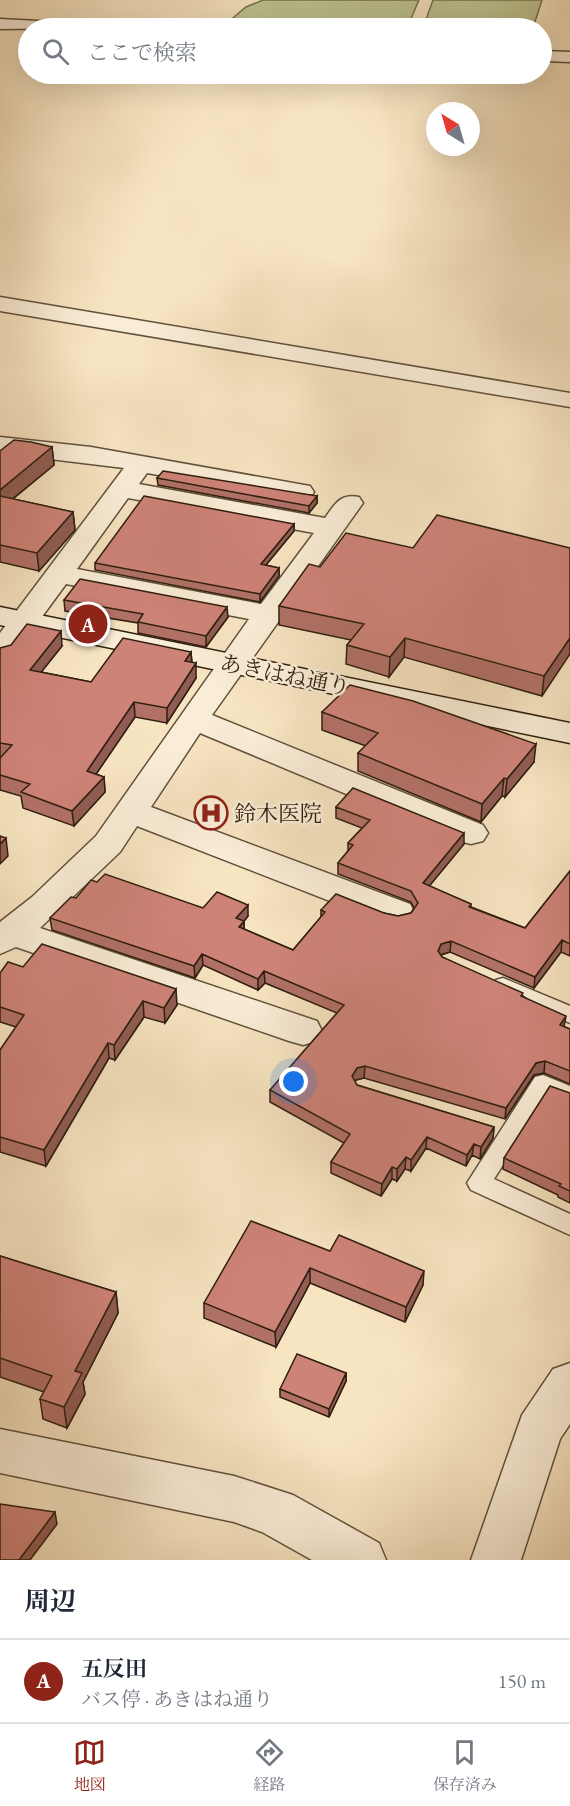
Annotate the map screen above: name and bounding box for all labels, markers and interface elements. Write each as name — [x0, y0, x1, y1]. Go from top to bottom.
search box — [18, 18, 552, 84]
icon: search — [39, 35, 72, 68]
text: ここで検索 — [87, 38, 197, 67]
north arrow — [426, 102, 480, 156]
pin: A — [68, 602, 107, 646]
street label: あきはね通り — [217, 648, 353, 702]
hospital icon: 鈴木医院 — [193, 795, 229, 831]
place label: 鈴木医院 — [234, 799, 322, 828]
your location — [279, 1067, 308, 1096]
text: 周辺 — [24, 1584, 76, 1618]
text: 五反田 — [81, 1654, 147, 1683]
text: A — [36, 1668, 51, 1694]
text: 150 m — [498, 1668, 546, 1694]
text: バス停 · あきはね通り — [81, 1686, 273, 1712]
tab: 地図 — [73, 1736, 106, 1795]
tab: 経路 — [253, 1736, 286, 1795]
tab: 保存済み — [433, 1736, 497, 1795]

